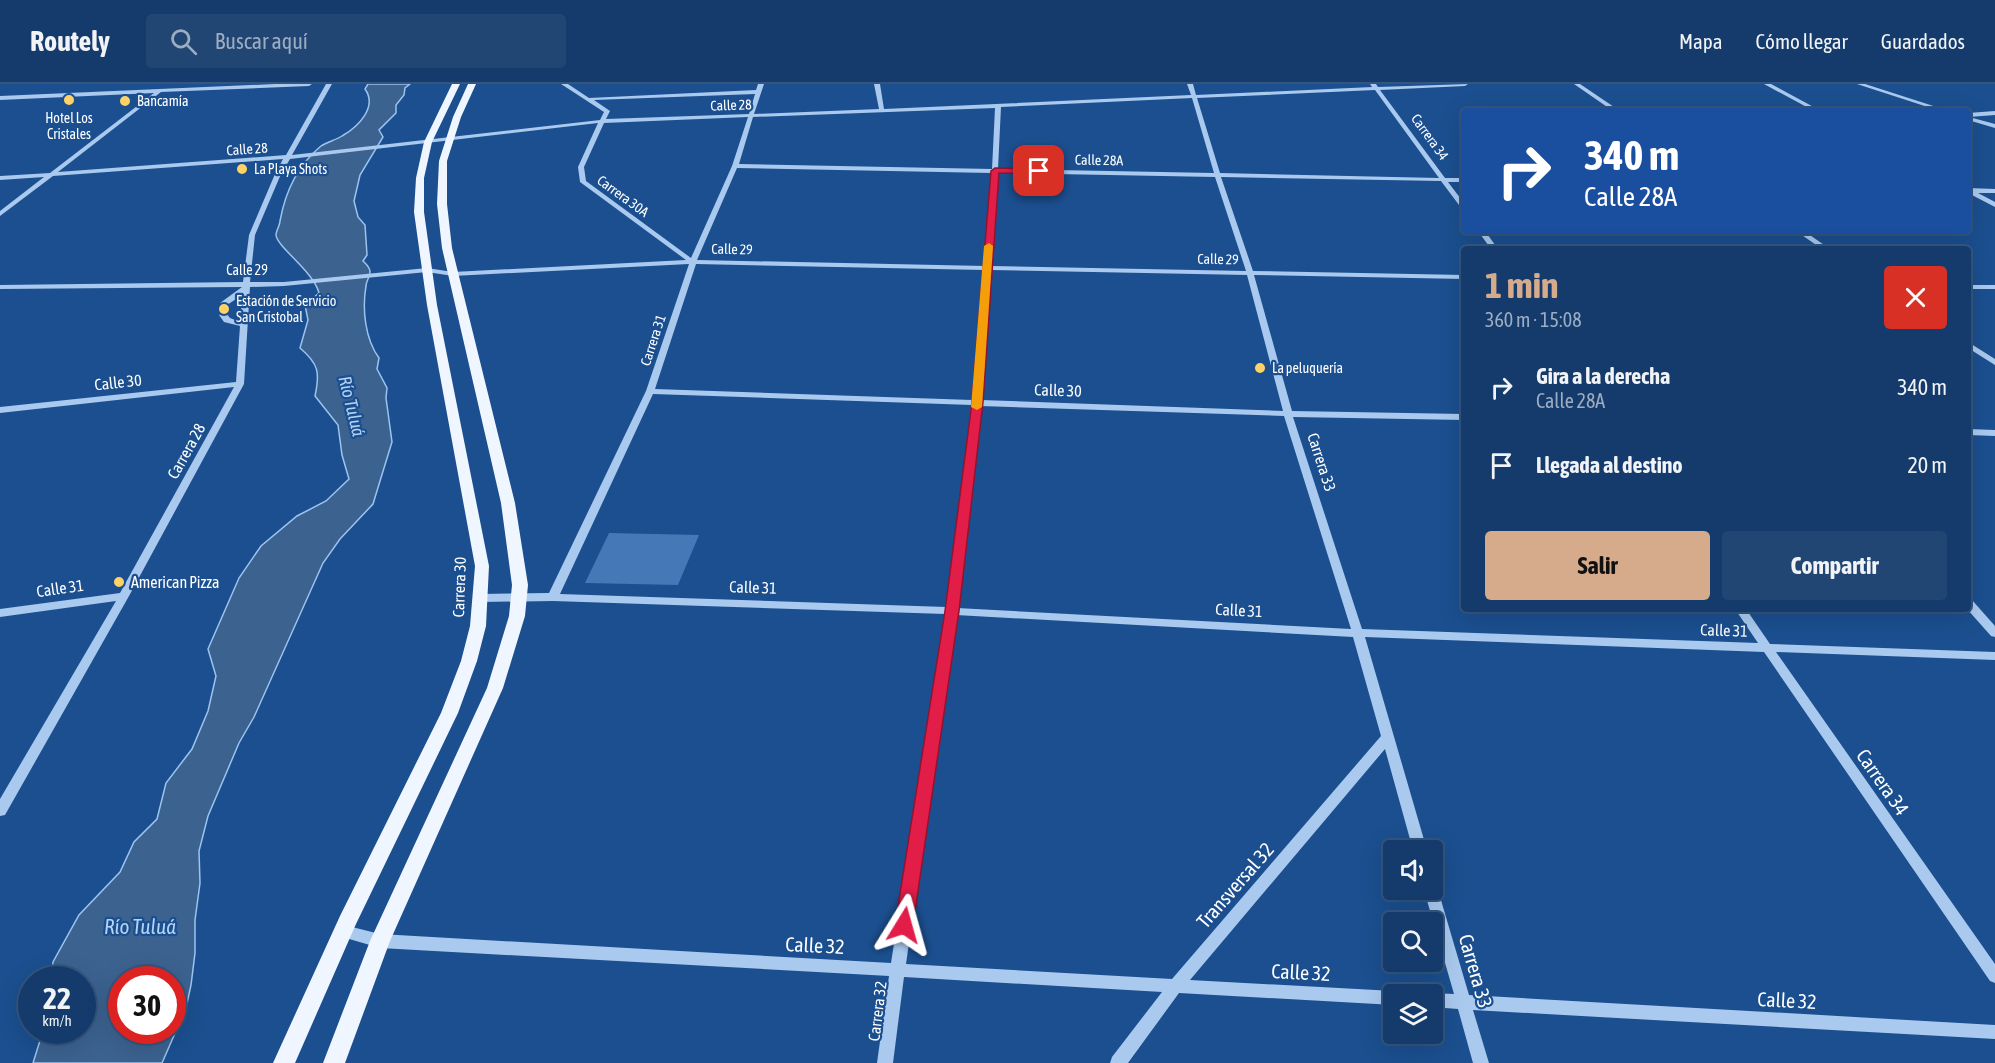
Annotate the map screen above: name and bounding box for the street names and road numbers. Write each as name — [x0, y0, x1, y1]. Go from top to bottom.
street label: Calle 28 — [710, 96, 752, 114]
street label: Carrera 34 — [1408, 111, 1452, 163]
street label: Calle 28 — [226, 140, 269, 158]
street label: Calle 28A — [1075, 152, 1123, 168]
street label: Carrera 30A — [594, 172, 652, 220]
street label: Calle 29 — [711, 241, 753, 257]
street label: Calle 29 — [1197, 251, 1239, 267]
street label: Calle 29 — [226, 262, 268, 278]
street label: Carrera 31 — [637, 312, 669, 368]
street label: Calle 30 — [93, 371, 143, 393]
street label: Calle 30 — [1034, 380, 1082, 400]
street label: Carrera 28 — [163, 420, 209, 482]
street label: Carrera 33 — [1304, 430, 1340, 494]
street label: Carrera 30 — [449, 556, 469, 618]
street label: Calle 31 — [35, 576, 85, 600]
street label: Calle 31 — [729, 577, 777, 597]
street label: Calle 31 — [1215, 600, 1263, 620]
street label: Calle 31 — [1700, 620, 1748, 640]
street label: Carrera 34 — [1852, 744, 1914, 820]
street label: Transversal 32 — [1192, 838, 1278, 932]
street label: Calle 32 — [785, 932, 845, 958]
street label: Carrera 33 — [1455, 932, 1497, 1010]
street label: Calle 32 — [1271, 959, 1331, 985]
street label: Carrera 32 — [864, 980, 890, 1042]
street label: Calle 32 — [1757, 987, 1817, 1013]

